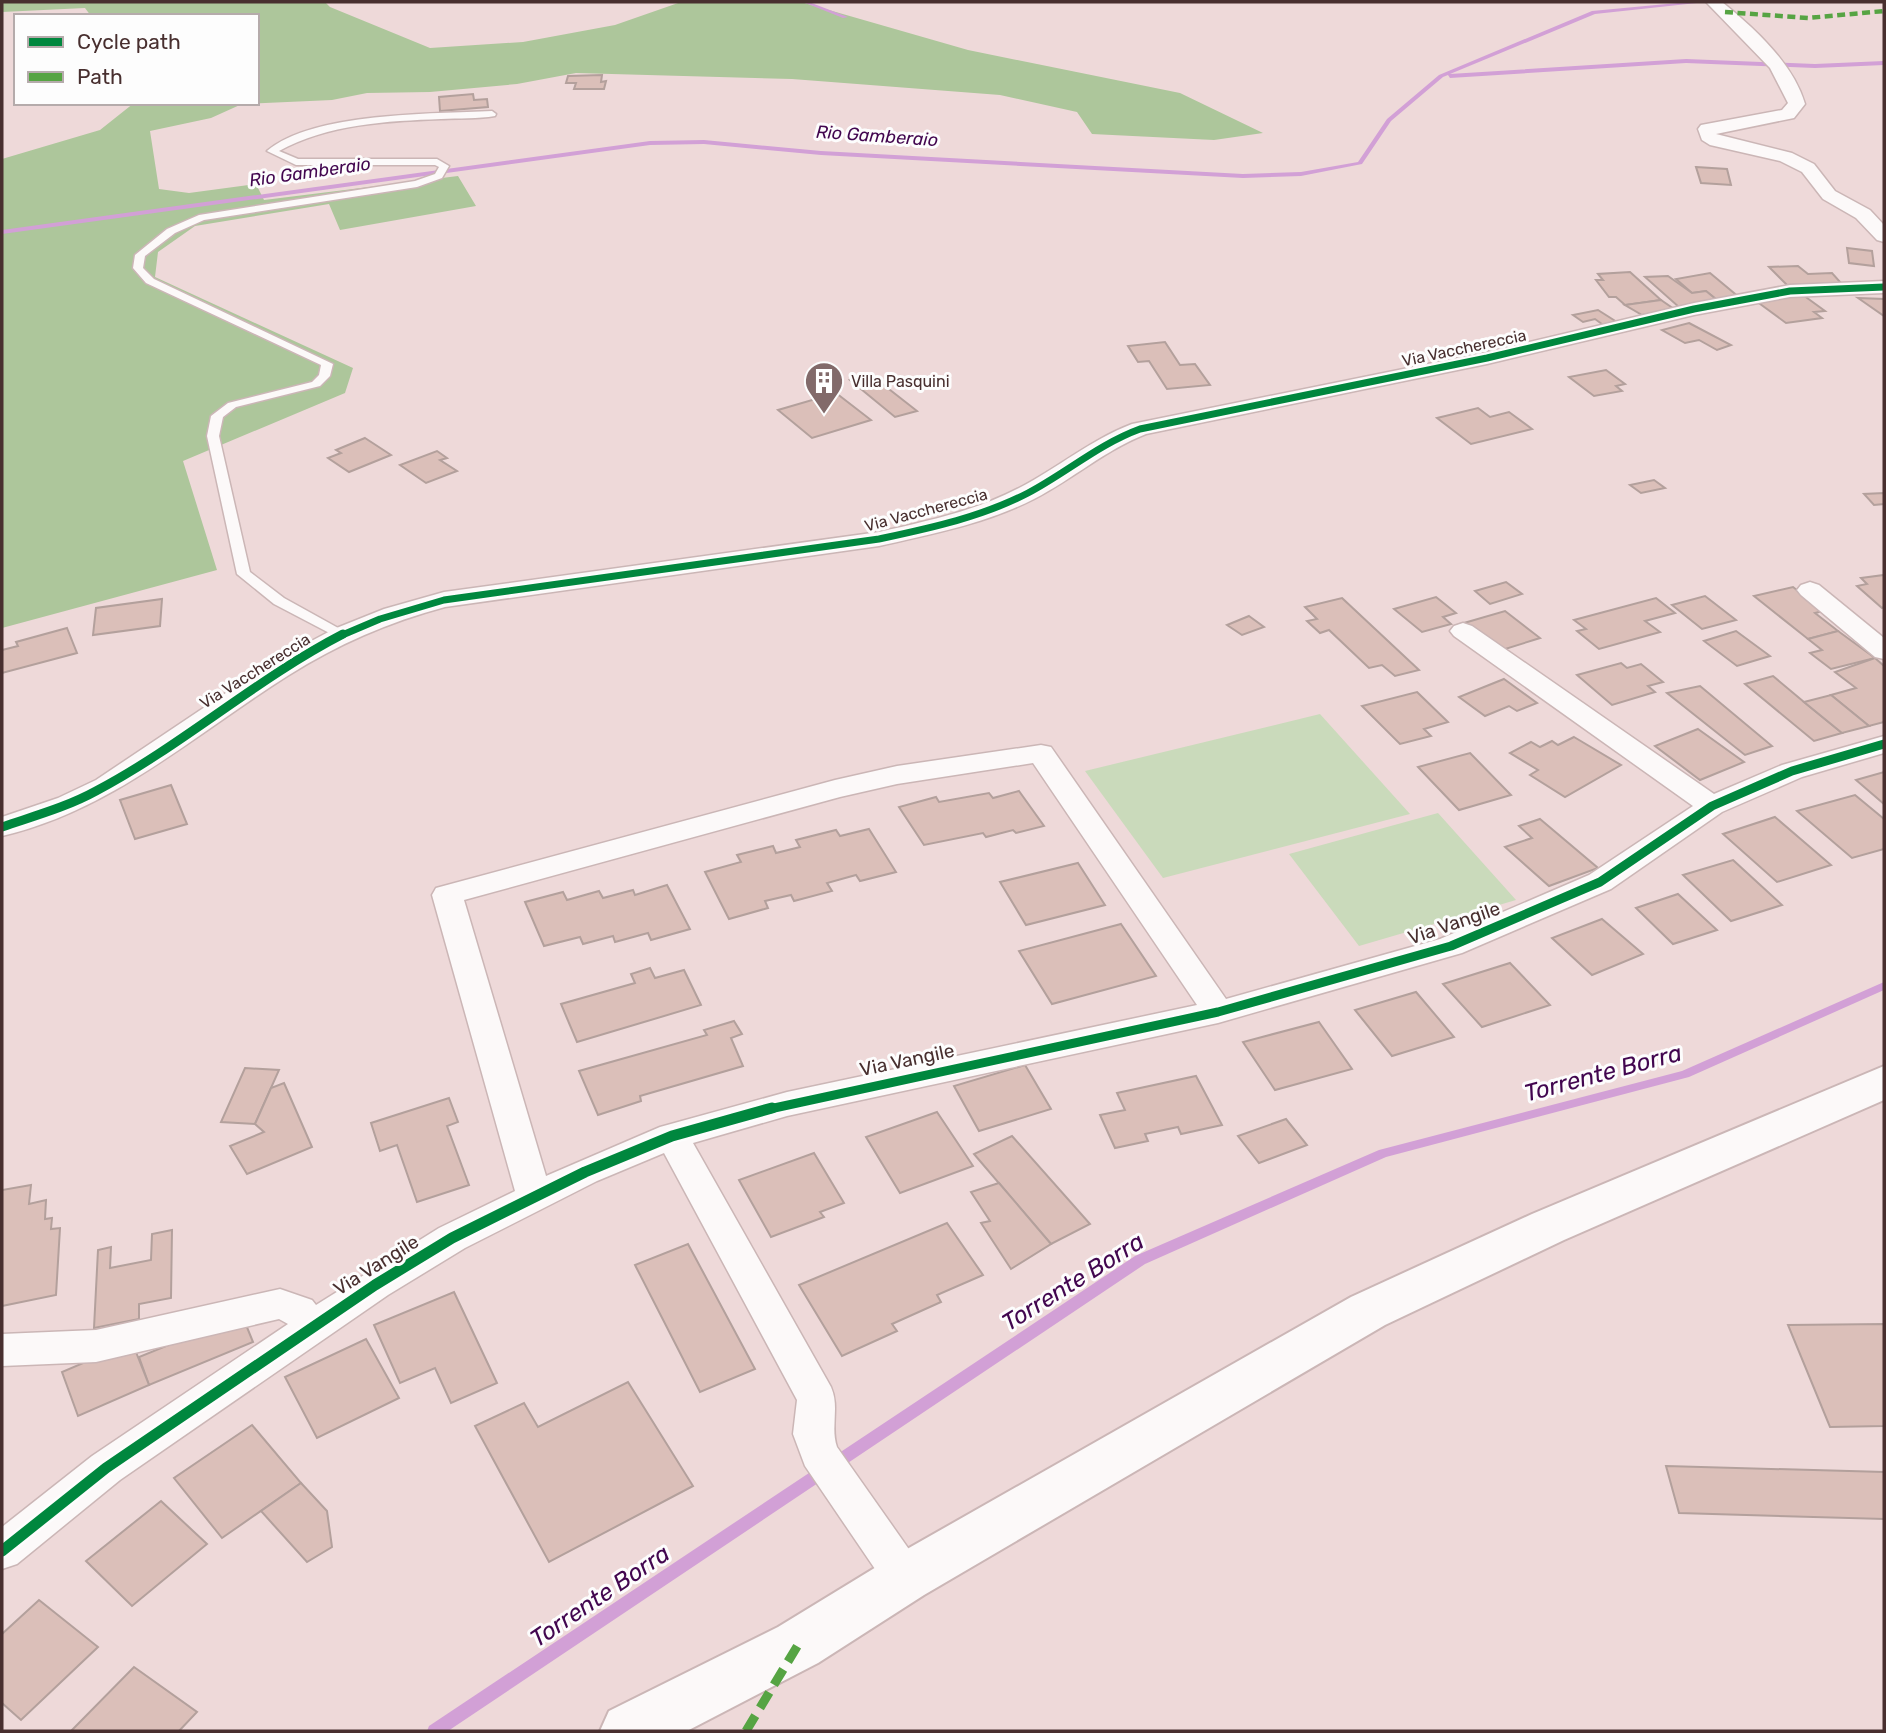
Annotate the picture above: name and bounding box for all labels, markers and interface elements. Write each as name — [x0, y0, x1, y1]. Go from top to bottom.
legend — [14, 14, 259, 105]
text: Cycle path — [77, 29, 181, 54]
text: Path — [77, 64, 123, 89]
water label: Rio Gamberaio — [815, 121, 939, 151]
water label: Rio Gamberaio — [248, 153, 372, 191]
street label: Via Vacchereccia — [1400, 326, 1528, 370]
building icon: Villa Pasquini — [803, 360, 845, 415]
place label: Villa Pasquini — [851, 372, 950, 391]
street label: Via Vacchereccia — [862, 484, 990, 536]
street label: Via Vacchereccia — [196, 629, 314, 713]
street label: Via Vangile — [1405, 896, 1503, 950]
water label: Torrente Borra — [1521, 1038, 1685, 1108]
street label: Via Vangile — [858, 1039, 956, 1081]
water label: Torrente Borra — [997, 1227, 1149, 1337]
street label: Via Vangile — [329, 1230, 423, 1300]
water label: Torrente Borra — [525, 1539, 675, 1653]

